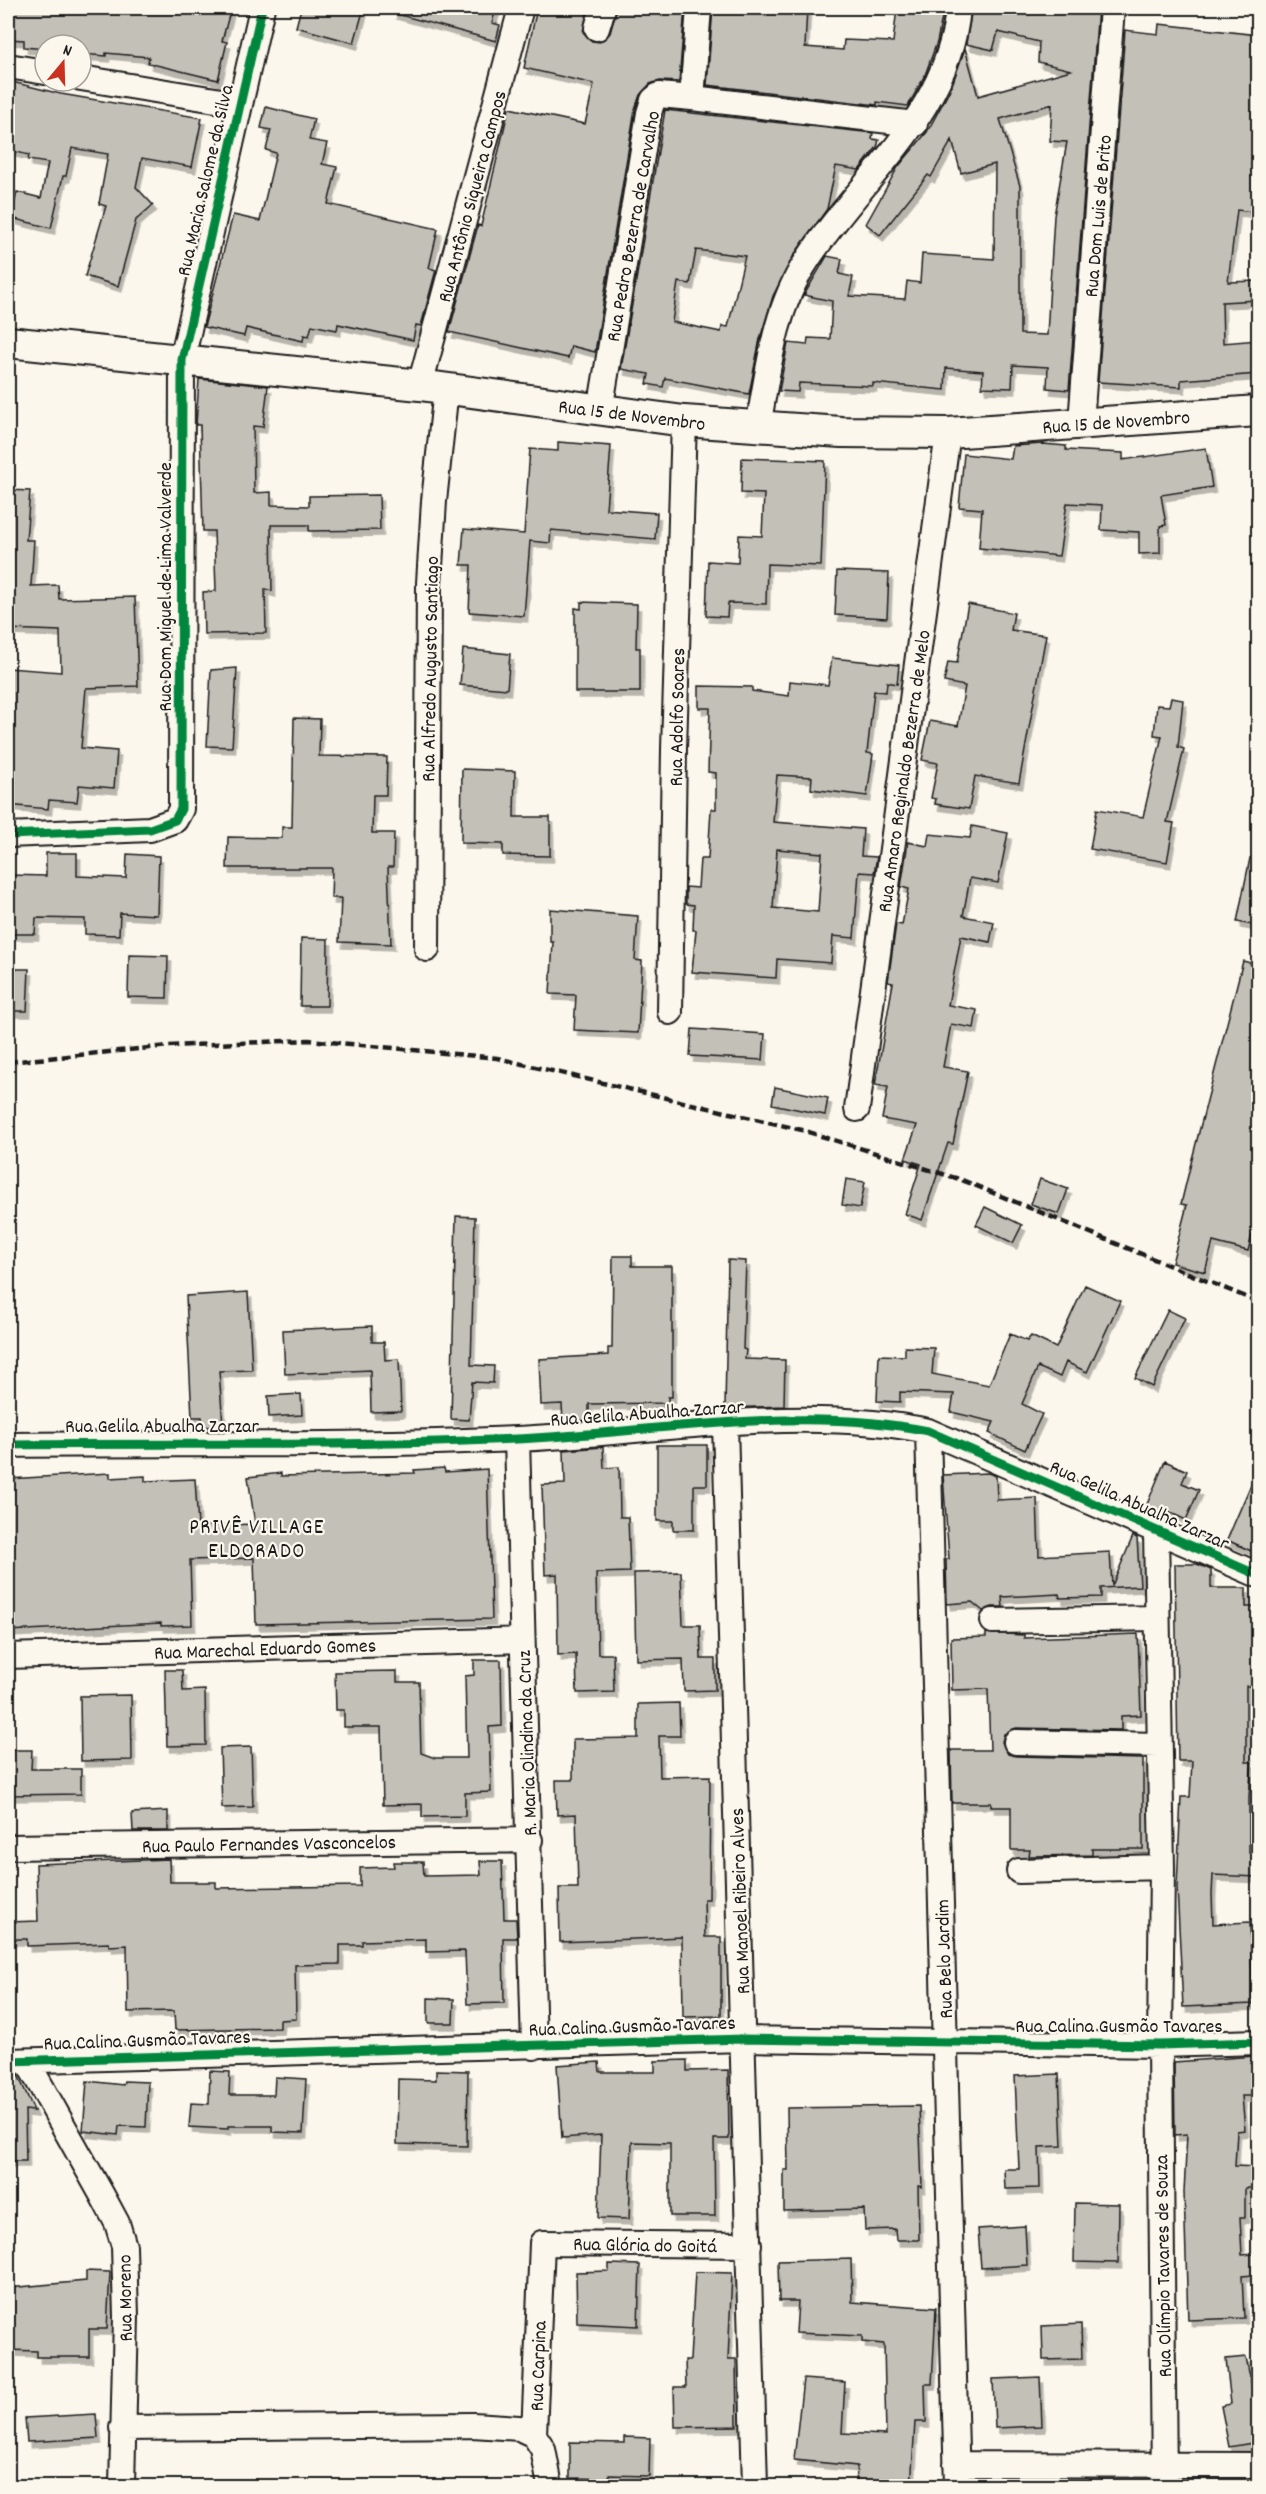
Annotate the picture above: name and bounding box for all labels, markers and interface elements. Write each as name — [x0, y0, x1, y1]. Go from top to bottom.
north arrow — [33, 33, 93, 93]
text: N — [60, 39, 75, 63]
street label: Rua Maria Salome da Silva — [171, 82, 243, 279]
street label: Rua Antônio Siqueira Campos — [432, 88, 516, 306]
street label: Rua Pedro Bezerra de Carvalho — [601, 109, 669, 344]
street label: Rua Dom Luis de Brito — [1079, 134, 1121, 299]
street label: Rua 15 de Novembro — [557, 394, 707, 440]
street label: Rua 15 de Novembro — [1041, 405, 1191, 443]
street label: Rua Dom Miguel de Lima Valverde — [153, 462, 181, 712]
street label: Rua Alfredo Augusto Santiago — [416, 556, 448, 782]
street label: Rua Amaro Reginaldo Bezerra de Melo — [872, 628, 940, 914]
street label: Rua Adolfo Soares — [664, 648, 694, 787]
street label: Rua Gelila Abualha Zarzar — [550, 1394, 745, 1436]
street label: Rua Gelila Abualha Zarzar — [65, 1414, 259, 1442]
street label: Rua Gelila Abualha Zarzar — [1045, 1455, 1234, 1559]
district label: PRIVÊ VILLAGE ELDORADO — [189, 1514, 325, 1568]
street label: Rua Marechal Eduardo Gomes — [154, 1633, 377, 1669]
street label: R. Maria Olindina da Cruz — [512, 1649, 546, 1836]
street label: Rua Manoel Ribeiro Alves — [725, 1807, 759, 1995]
street label: Rua Paulo Fernandes Vasconcelos — [142, 1830, 396, 1862]
street label: Rua Belo Jardim — [930, 1899, 962, 2019]
street label: Rua Calina Gusmão Tavares — [528, 2010, 736, 2046]
street label: Rua Calina Gusmão Tavares — [1015, 2014, 1223, 2042]
street label: Rua Calina Gusmão Tavares — [43, 2024, 251, 2060]
street label: Rua Olímpio Tavares de Souza — [1149, 2154, 1181, 2378]
street label: Rua Glória do Goitá — [573, 2232, 717, 2262]
street label: Rua Moreno — [112, 2254, 142, 2342]
street label: Rua Carpina — [524, 2320, 556, 2412]

